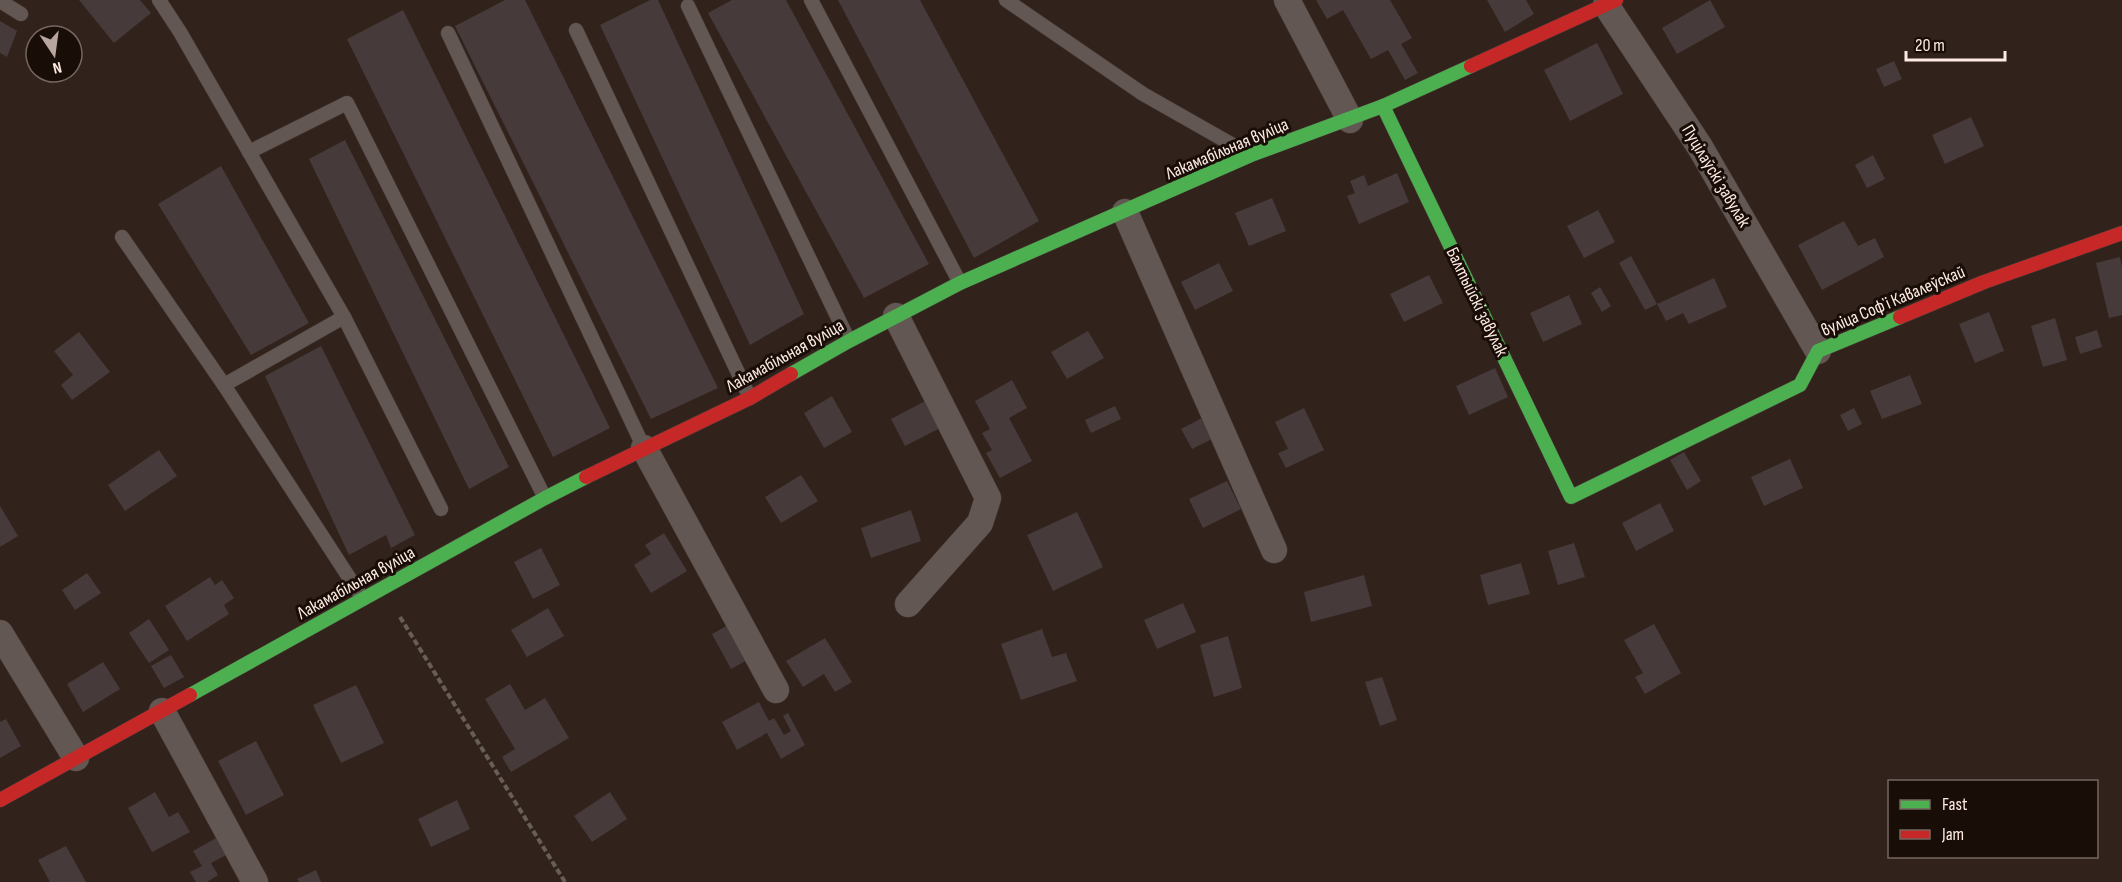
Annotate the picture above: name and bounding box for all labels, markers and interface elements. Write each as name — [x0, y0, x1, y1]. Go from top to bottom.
north arrow — [24, 24, 84, 84]
scale bar — [1906, 24, 2005, 62]
text: 20 m — [1915, 35, 1945, 56]
text: N — [51, 57, 63, 77]
street label: Лакамабільная вуліца — [1162, 114, 1292, 185]
street label: Пуцілаўскі завулак — [1677, 121, 1755, 231]
street label: Балтыйскі завулак — [1442, 244, 1513, 360]
street label: вуліца Софʼі Кавалеўскай — [1818, 261, 1968, 341]
street label: Лакамабільная вуліца — [722, 315, 848, 397]
street label: Лакамабільная вуліца — [293, 542, 419, 624]
legend — [1888, 780, 2098, 858]
text: Fast — [1942, 794, 1968, 815]
text: Jam — [1941, 824, 1964, 845]

